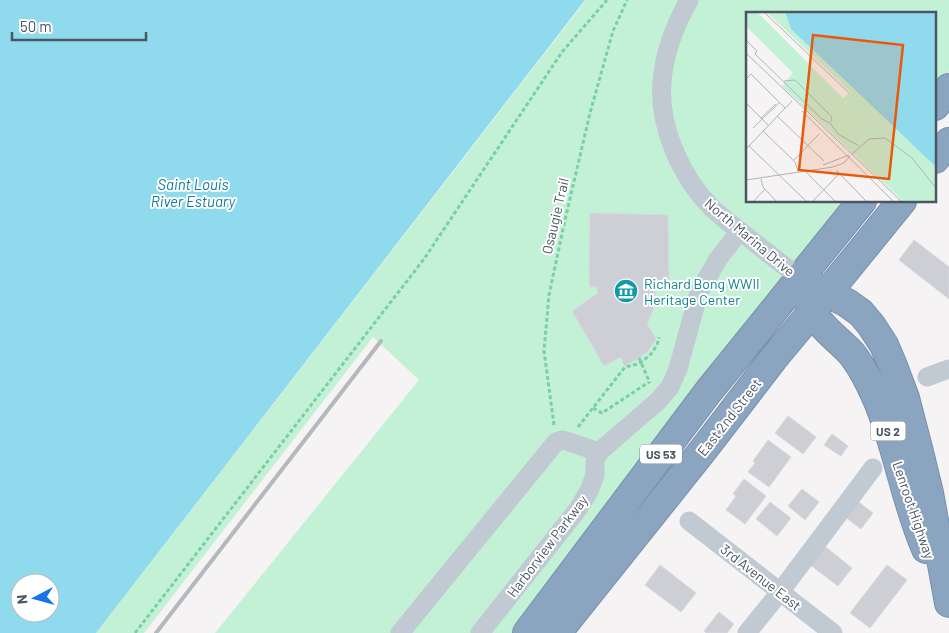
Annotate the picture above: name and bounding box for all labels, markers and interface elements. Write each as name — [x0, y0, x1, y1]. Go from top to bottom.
scale bar — [12, 10, 146, 42]
inset map — [746, 12, 936, 202]
text: 50 m — [20, 17, 52, 35]
water label: Saint Louis River Estuary — [151, 175, 237, 210]
street label: Osaugie Trail — [538, 176, 572, 256]
street label: North Marina Drive — [702, 194, 798, 280]
place label: Richard Bong WWII Heritage Center — [644, 275, 760, 308]
museum icon: Richard Bong WWII Heritage Center — [613, 278, 639, 304]
street label: East 2nd Street — [693, 375, 765, 459]
road number: US 2 — [870, 422, 906, 441]
road number: US 53 — [640, 444, 682, 464]
street label: Lenroot Highway — [889, 459, 939, 562]
street label: Harborview Parkway — [503, 491, 591, 600]
street label: 3rd Avenue East — [717, 540, 805, 614]
north arrow — [10, 573, 60, 623]
text: N — [13, 594, 31, 605]

